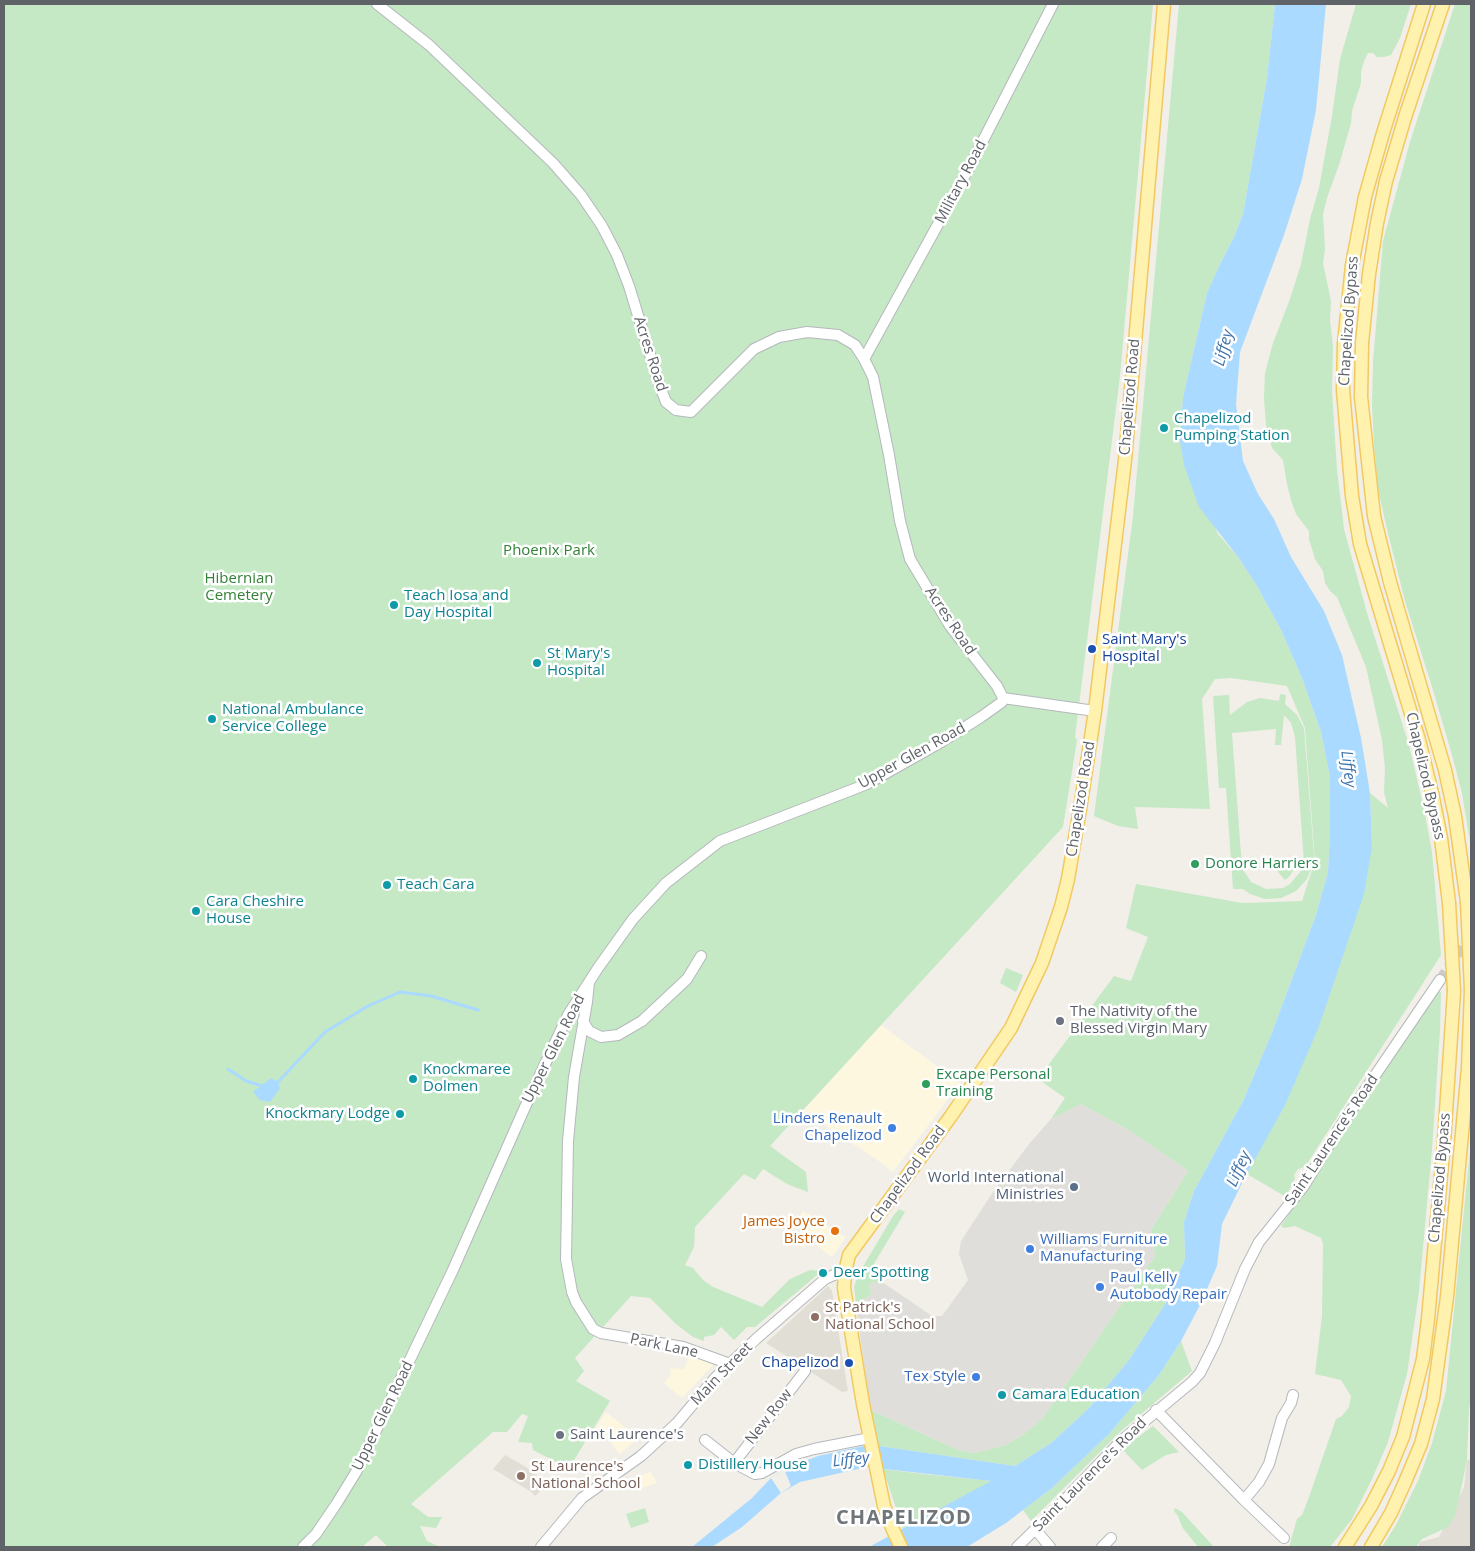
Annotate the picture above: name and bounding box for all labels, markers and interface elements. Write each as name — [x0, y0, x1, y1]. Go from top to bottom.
street label: Military Road — [931, 137, 991, 227]
street label: Chapelizod Bypass — [1335, 255, 1363, 387]
street label: Acres Road — [629, 314, 671, 394]
water label: Liffey — [1210, 328, 1238, 368]
street label: Chapelizod Road — [1116, 338, 1144, 456]
place label: Chapelizod Pumping Station — [1174, 410, 1290, 445]
marker: Chapelizod Pumping Station — [1158, 422, 1170, 434]
park label: Phoenix Park — [503, 542, 595, 560]
park label: Hibernian Cemetery — [204, 570, 274, 605]
street label: Acres Road — [921, 584, 979, 658]
place label: Teach Iosa and Day Hospital — [404, 587, 509, 622]
marker: Teach Iosa and Day Hospital — [388, 599, 400, 611]
place label: Saint Mary's Hospital — [1102, 631, 1187, 666]
marker: Saint Mary's Hospital — [1086, 643, 1098, 655]
place label: St Mary's Hospital — [547, 645, 610, 680]
marker: St Mary's Hospital — [531, 657, 543, 669]
place label: National Ambulance Service College — [222, 701, 364, 736]
street label: Chapelizod Bypass — [1402, 710, 1448, 842]
marker: National Ambulance Service College — [206, 713, 218, 725]
street label: Upper Glen Road — [855, 719, 969, 793]
street label: Chapelizod Road — [1063, 740, 1099, 858]
water label: Liffey — [1336, 749, 1360, 789]
place label: Donore Harriers — [1205, 855, 1319, 873]
marker: Donore Harriers — [1189, 858, 1201, 870]
place label: Teach Cara — [397, 876, 475, 894]
marker: Teach Cara — [381, 879, 393, 891]
place label: Cara Cheshire House — [206, 893, 304, 928]
marker: Cara Cheshire House — [190, 905, 202, 917]
street label: Upper Glen Road — [519, 992, 589, 1106]
place label: The Nativity of the Blessed Virgin Mary — [1070, 1003, 1207, 1038]
marker: The Nativity of the Blessed Virgin Mary — [1054, 1015, 1066, 1027]
place label: Knockmaree Dolmen — [423, 1061, 511, 1096]
place label: Excape Personal Training — [936, 1066, 1050, 1101]
street label: Saint Laurence's Road — [1282, 1071, 1382, 1209]
marker: Knockmaree Dolmen — [407, 1073, 419, 1085]
marker: Excape Personal Training — [920, 1078, 932, 1090]
place label: Knockmary Lodge — [265, 1105, 390, 1123]
marker: Knockmary Lodge — [394, 1108, 406, 1120]
place label: Linders Renault Chapelizod — [773, 1110, 882, 1145]
street label: Chapelizod Bypass — [1425, 1112, 1455, 1244]
street label: Chapelizod Road — [866, 1122, 950, 1228]
marker: Linders Renault Chapelizod — [886, 1122, 898, 1134]
water label: Liffey — [1223, 1148, 1255, 1190]
place label: World International Ministries — [928, 1169, 1064, 1204]
marker: World International Ministries — [1068, 1181, 1080, 1193]
place label: James Joyce Bistro — [743, 1213, 825, 1248]
marker: James Joyce Bistro — [829, 1225, 841, 1237]
place label: Williams Furniture Manufacturing — [1040, 1231, 1167, 1266]
marker: Williams Furniture Manufacturing — [1024, 1243, 1036, 1255]
place label: Deer Spotting — [833, 1264, 929, 1282]
marker: Deer Spotting — [817, 1267, 829, 1279]
place label: Paul Kelly Autobody Repair — [1110, 1269, 1227, 1304]
marker: Paul Kelly Autobody Repair — [1094, 1281, 1106, 1293]
place label: St Patrick's National School — [825, 1299, 934, 1334]
marker: St Patrick's National School — [809, 1311, 821, 1323]
street label: Park Lane — [628, 1330, 700, 1362]
street label: Main Street — [688, 1339, 756, 1409]
place label: Chapelizod — [762, 1354, 839, 1372]
marker: Chapelizod — [843, 1357, 855, 1369]
street label: Upper Glen Road — [349, 1358, 417, 1474]
place label: Tex Style — [904, 1368, 966, 1386]
marker: Tex Style — [970, 1371, 982, 1383]
street label: New Row — [742, 1386, 796, 1448]
place label: Camara Education — [1012, 1386, 1140, 1404]
marker: Camara Education — [996, 1389, 1008, 1401]
street label: Saint Laurence's Road — [1029, 1414, 1151, 1536]
place label: Saint Laurence's — [570, 1426, 684, 1444]
marker: Saint Laurence's — [554, 1429, 566, 1441]
water label: Liffey — [832, 1449, 870, 1471]
place label: Distillery House — [698, 1456, 807, 1474]
place label: St Laurence's National School — [531, 1458, 640, 1493]
marker: Distillery House — [682, 1459, 694, 1471]
marker: St Laurence's National School — [515, 1470, 527, 1482]
district label: CHAPELIZOD — [835, 1506, 973, 1530]

